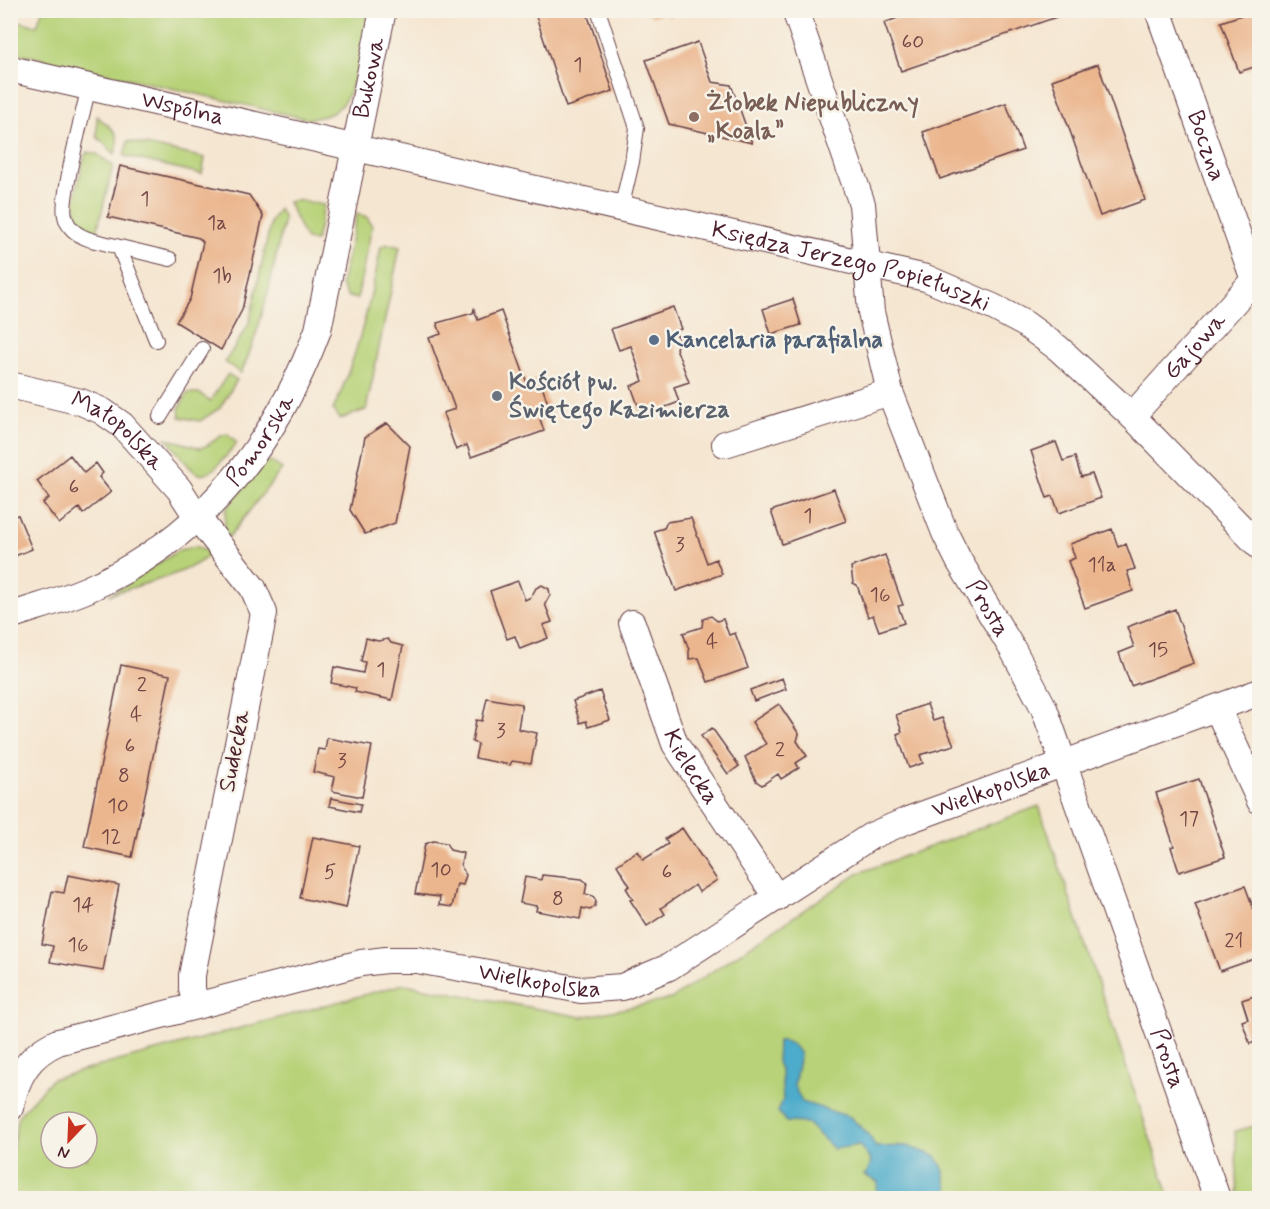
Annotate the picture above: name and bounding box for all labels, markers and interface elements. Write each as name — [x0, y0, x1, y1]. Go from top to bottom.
house number: 60 — [902, 28, 924, 56]
street label: Bukowa — [346, 34, 393, 121]
house number: 1 — [573, 51, 583, 79]
street label: Wspólna — [138, 84, 227, 133]
place label: Żłobek Niepubliczny „Koala” — [706, 88, 919, 147]
street label: Boczna — [1179, 106, 1233, 185]
marker: Żłobek Niepubliczny „Koala” — [687, 110, 701, 124]
house number: 1 — [140, 185, 150, 213]
house number: 1a — [207, 209, 227, 237]
street label: Księdza Jerzego Popiełuszki — [709, 214, 995, 319]
house number: 1b — [212, 262, 232, 290]
street label: Gajowa — [1157, 306, 1233, 386]
place label: Kancelaria parafialna — [666, 325, 883, 356]
marker: Kancelaria parafialna — [647, 333, 661, 347]
place label: Kościół pw. Świętego Kazimierza — [509, 367, 730, 429]
street label: Małopolska — [66, 384, 171, 478]
street label: Pomorska — [219, 389, 302, 493]
marker: Kościół pw. Świętego Kazimierza — [490, 389, 504, 403]
house number: 6 — [69, 473, 79, 501]
house number: 1 — [803, 502, 813, 530]
house number: 3 — [675, 531, 685, 559]
house number: 11a — [1087, 551, 1117, 579]
street label: Prosta — [958, 574, 1017, 643]
house number: 16 — [870, 581, 891, 609]
house number: 4 — [706, 628, 718, 656]
house number: 15 — [1148, 636, 1168, 664]
house number: 1 — [376, 656, 386, 684]
house number: 2 — [137, 671, 147, 699]
house number: 4 — [130, 701, 142, 729]
street label: Sudecka — [212, 707, 258, 795]
house number: 3 — [496, 717, 506, 745]
street label: Kielecka — [655, 725, 726, 811]
house number: 6 — [125, 732, 135, 760]
house number: 2 — [775, 736, 785, 764]
house number: 3 — [337, 747, 347, 775]
street label: Wielkopolska — [928, 754, 1054, 826]
house number: 8 — [118, 762, 130, 790]
house number: 10 — [107, 792, 129, 820]
house number: 17 — [1179, 805, 1199, 833]
house number: 12 — [101, 823, 121, 851]
house number: 10 — [430, 856, 452, 884]
house number: 5 — [324, 858, 336, 886]
house number: 6 — [662, 858, 672, 886]
house number: 8 — [552, 885, 564, 913]
house number: 14 — [72, 891, 94, 919]
house number: 21 — [1224, 927, 1244, 955]
house number: 16 — [68, 931, 89, 959]
street label: Wielkopolska — [476, 956, 601, 1006]
street label: Prosta — [1143, 1024, 1193, 1093]
north arrow — [39, 1110, 99, 1170]
text: N — [55, 1141, 73, 1164]

